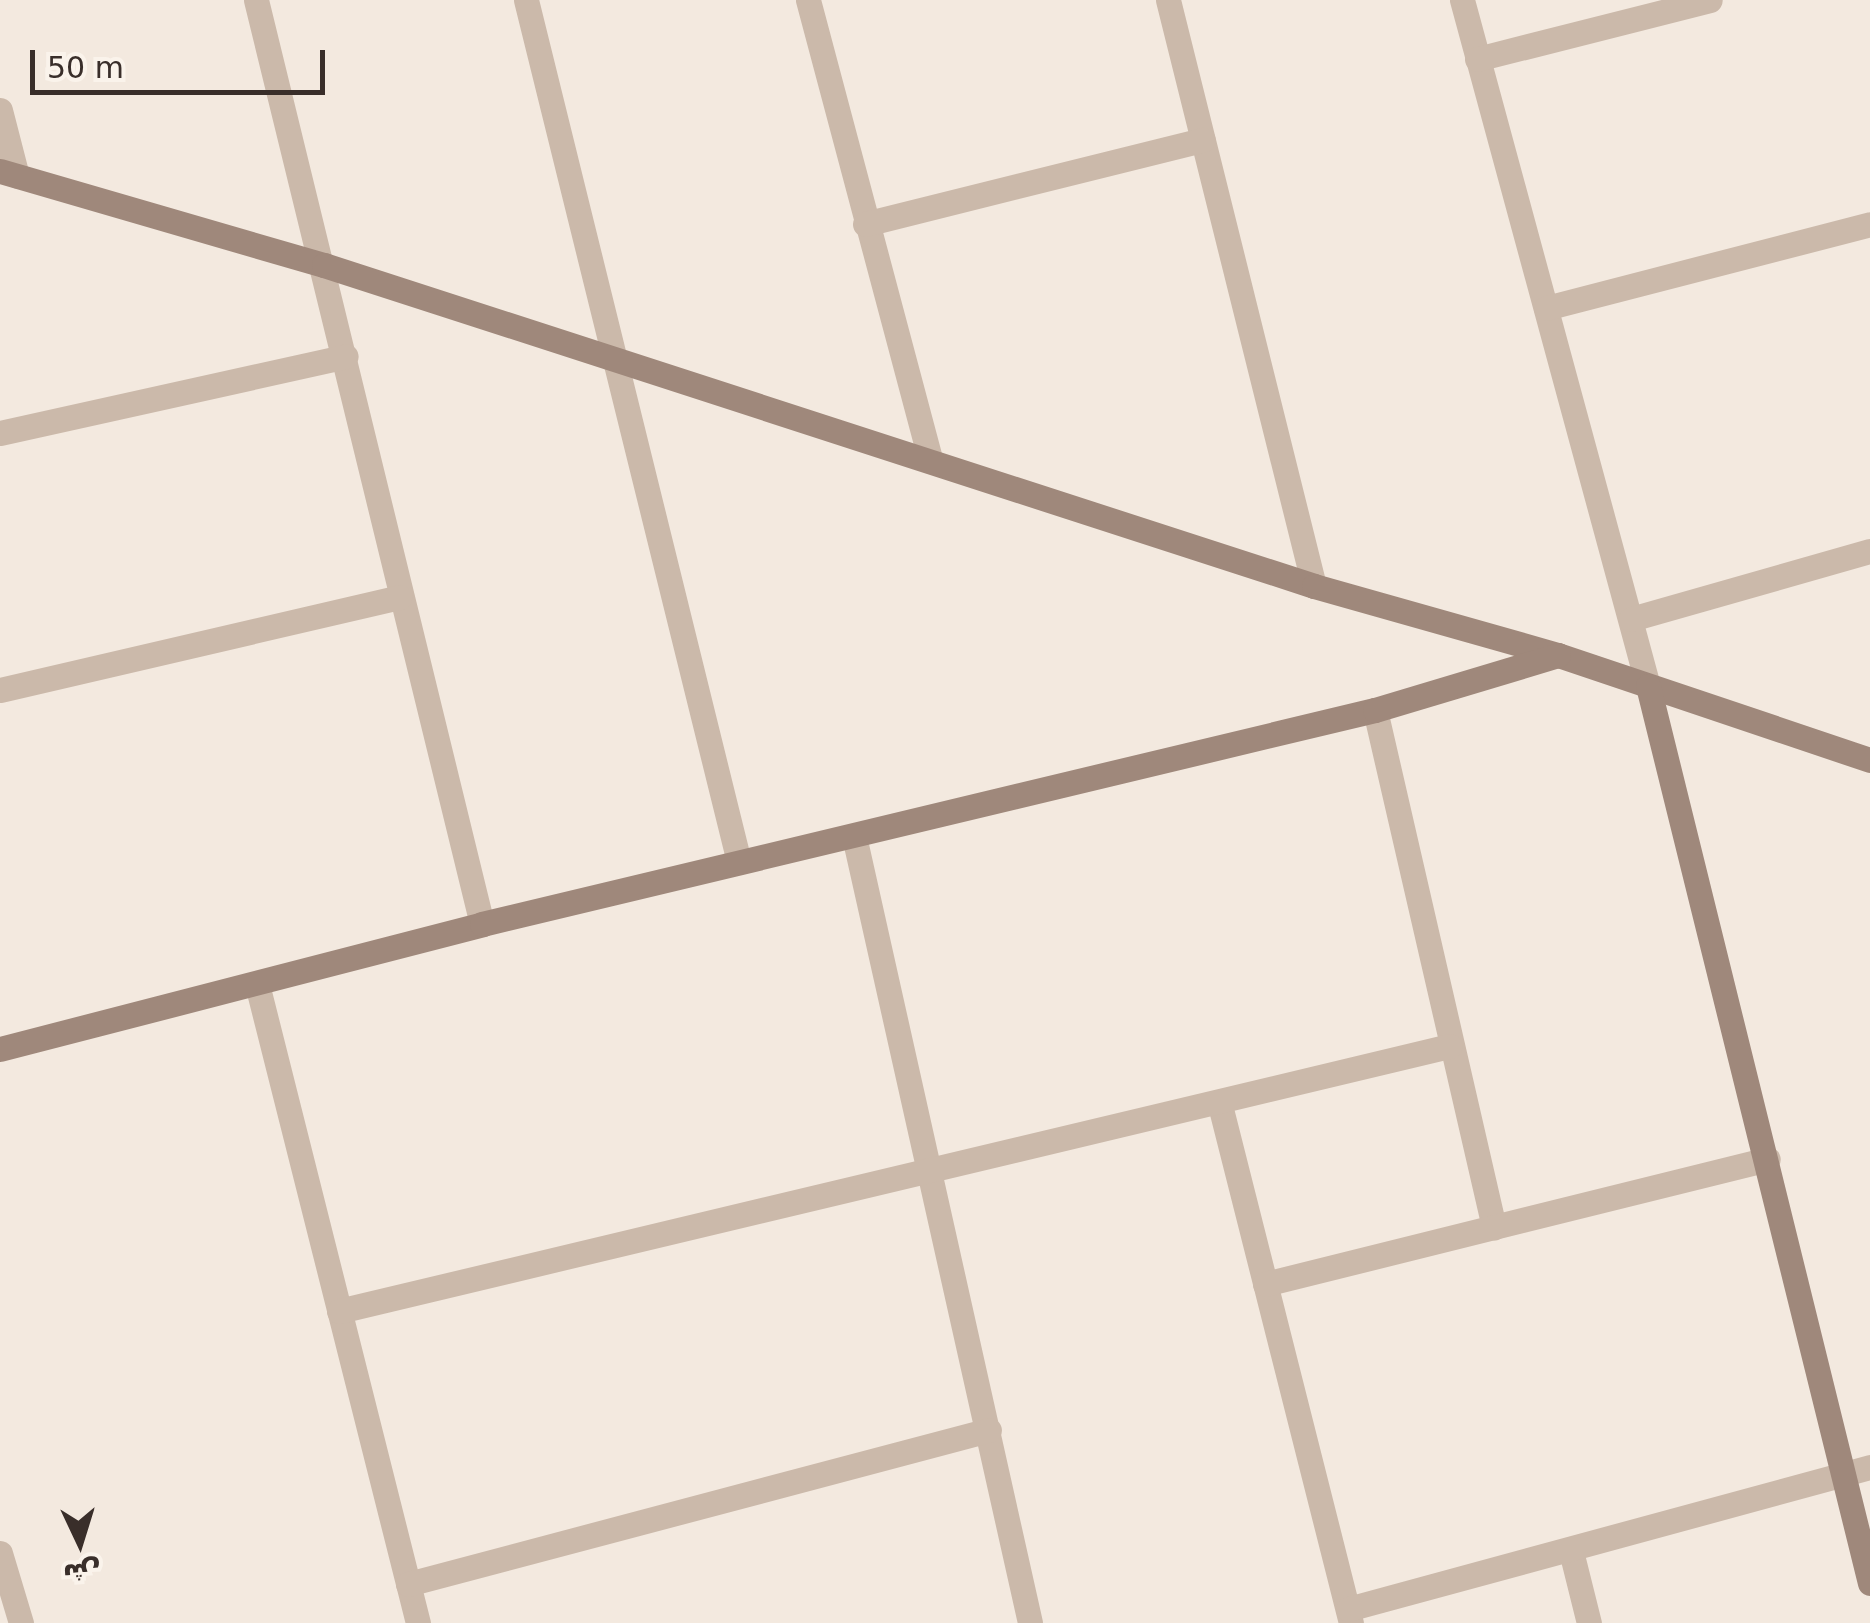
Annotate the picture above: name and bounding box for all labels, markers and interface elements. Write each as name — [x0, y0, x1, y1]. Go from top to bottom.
scale bar — [35, 30, 330, 92]
text: 50 m — [47, 50, 124, 85]
north arrow — [30, 1493, 130, 1593]
text: ش — [62, 1556, 103, 1591]

